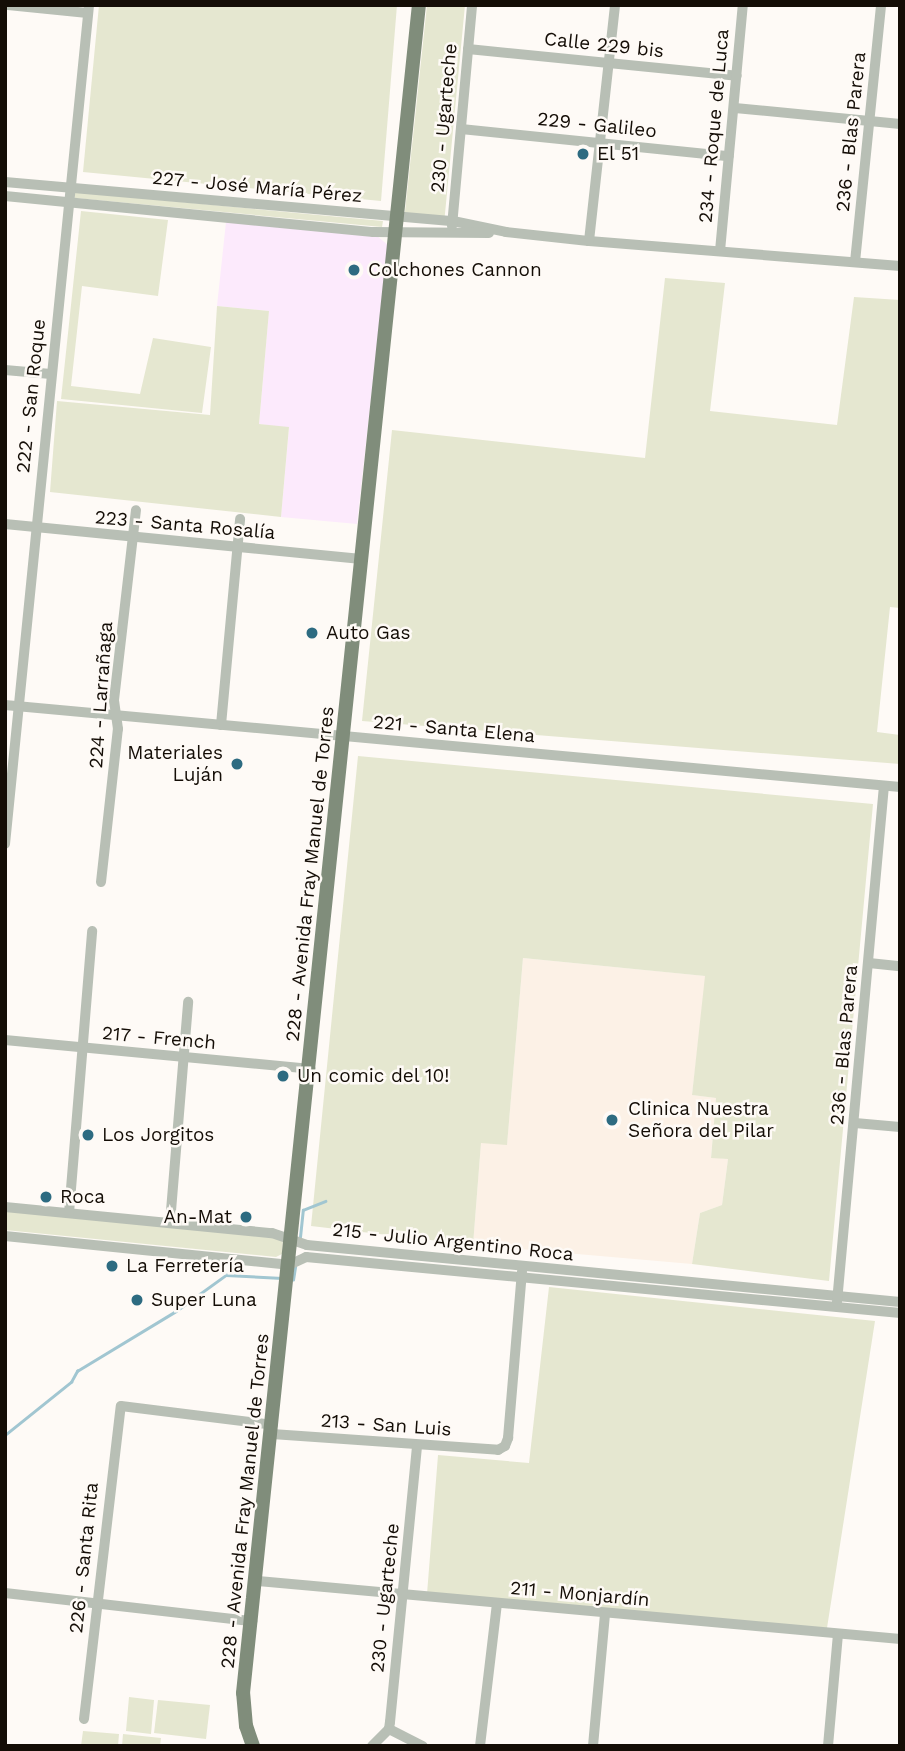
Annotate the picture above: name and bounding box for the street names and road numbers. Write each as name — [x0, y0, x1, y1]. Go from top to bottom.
street label: Calle 229 bis — [543, 27, 665, 63]
street label: 234 - Roque de Luca — [694, 28, 734, 224]
street label: 230 - Ugarteche — [426, 42, 462, 194]
street label: 236 - Blas Parera — [831, 51, 871, 213]
street label: 229 - Galileo — [536, 107, 658, 143]
street label: 227 - José María Pérez — [150, 166, 364, 208]
street label: 222 - San Roque — [12, 318, 50, 474]
street label: 223 - Santa Rosalía — [94, 506, 276, 544]
street label: 224 - Larrañaga — [84, 621, 118, 769]
street label: 228 - Avenida Fray Manuel de Torres — [281, 704, 339, 1044]
street label: 221 - Santa Elena — [372, 711, 536, 747]
street label: 236 - Blas Parera — [826, 964, 862, 1126]
street label: 217 - French — [101, 1022, 217, 1054]
street label: 215 - Julio Argentino Roca — [331, 1218, 575, 1266]
street label: 228 - Avenida Fray Manuel de Torres — [216, 1331, 274, 1671]
street label: 213 - San Luis — [320, 1409, 452, 1441]
street label: 226 - Santa Rita — [65, 1481, 103, 1635]
street label: 230 - Ugarteche — [366, 1522, 404, 1674]
street label: 211 - Monjardín — [509, 1577, 651, 1611]

